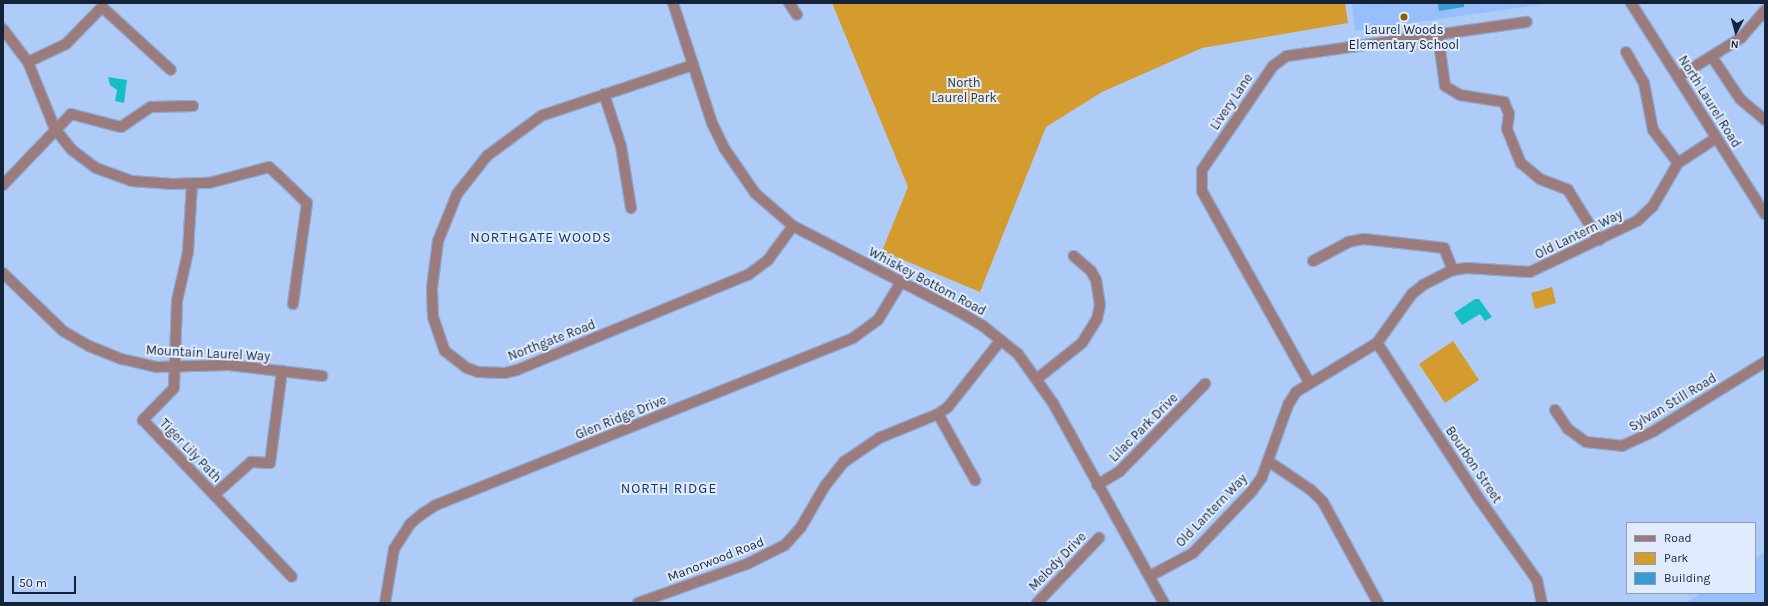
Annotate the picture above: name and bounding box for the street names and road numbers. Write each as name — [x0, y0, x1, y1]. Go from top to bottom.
street label: North Laurel Road — [1674, 53, 1744, 151]
street label: Livery Lane — [1207, 71, 1257, 133]
street label: Old Lantern Way — [1533, 207, 1625, 263]
street label: Whiskey Bottom Road — [866, 244, 988, 320]
street label: Northgate Road — [506, 317, 598, 365]
street label: Mountain Laurel Way — [146, 343, 270, 365]
street label: Sylvan Still Road — [1627, 371, 1719, 435]
street label: Lilac Park Drive — [1107, 391, 1181, 465]
street label: Glen Ridge Drive — [573, 393, 669, 443]
street label: Tiger Lily Path — [156, 416, 224, 486]
street label: Bourbon Street — [1442, 424, 1504, 506]
street label: Old Lantern Way — [1173, 471, 1251, 551]
street label: Melody Drive — [1026, 529, 1090, 595]
street label: Manorwood Road — [666, 534, 766, 586]

